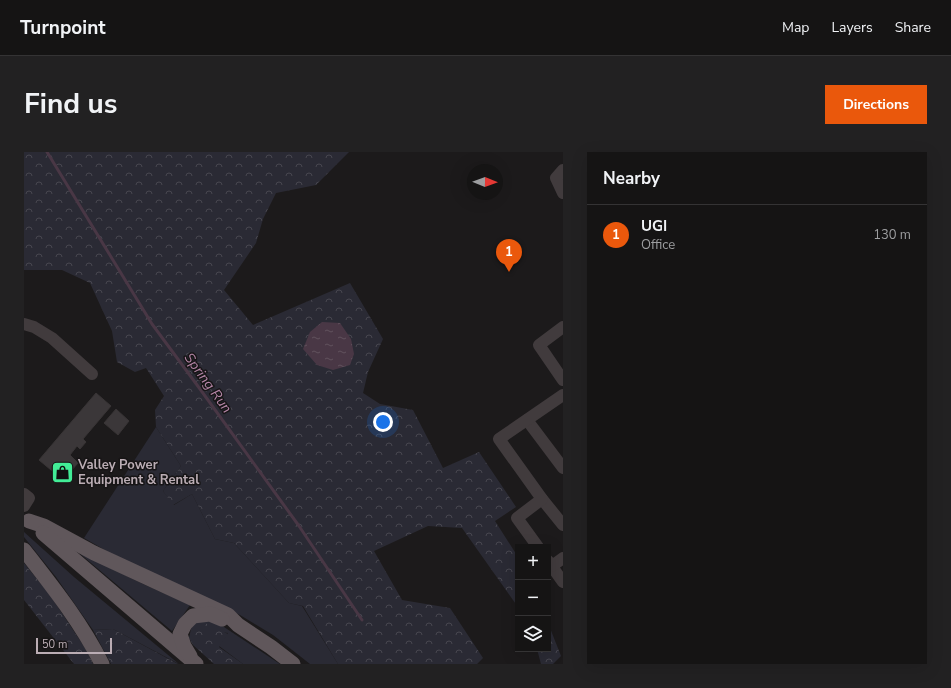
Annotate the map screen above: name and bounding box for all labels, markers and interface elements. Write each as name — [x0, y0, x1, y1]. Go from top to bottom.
text: Turnpoint — [20, 15, 106, 41]
text: Map — [782, 18, 809, 37]
text: Layers — [831, 18, 873, 37]
text: Share — [895, 18, 931, 37]
text: Find us — [24, 85, 118, 123]
button: Directions — [825, 85, 927, 124]
north arrow — [467, 164, 503, 200]
text: Nearby — [603, 167, 660, 190]
text: UGI — [641, 216, 667, 236]
text: 1 — [612, 226, 620, 244]
text: 130 m — [873, 226, 911, 244]
text: Office — [641, 236, 675, 254]
pin: 1 — [496, 239, 522, 272]
water label: Spring Run — [180, 349, 236, 417]
your location — [373, 412, 393, 432]
place label: Valley Power Equipment & Rental — [77, 456, 200, 489]
shop icon: Valley Power Equipment & Rental — [50, 459, 76, 485]
map controls — [515, 544, 551, 652]
button: + — [515, 544, 551, 580]
button: − — [515, 580, 551, 616]
button: layers — [515, 616, 551, 652]
scale bar — [36, 636, 112, 655]
text: 50 m — [42, 637, 67, 652]

